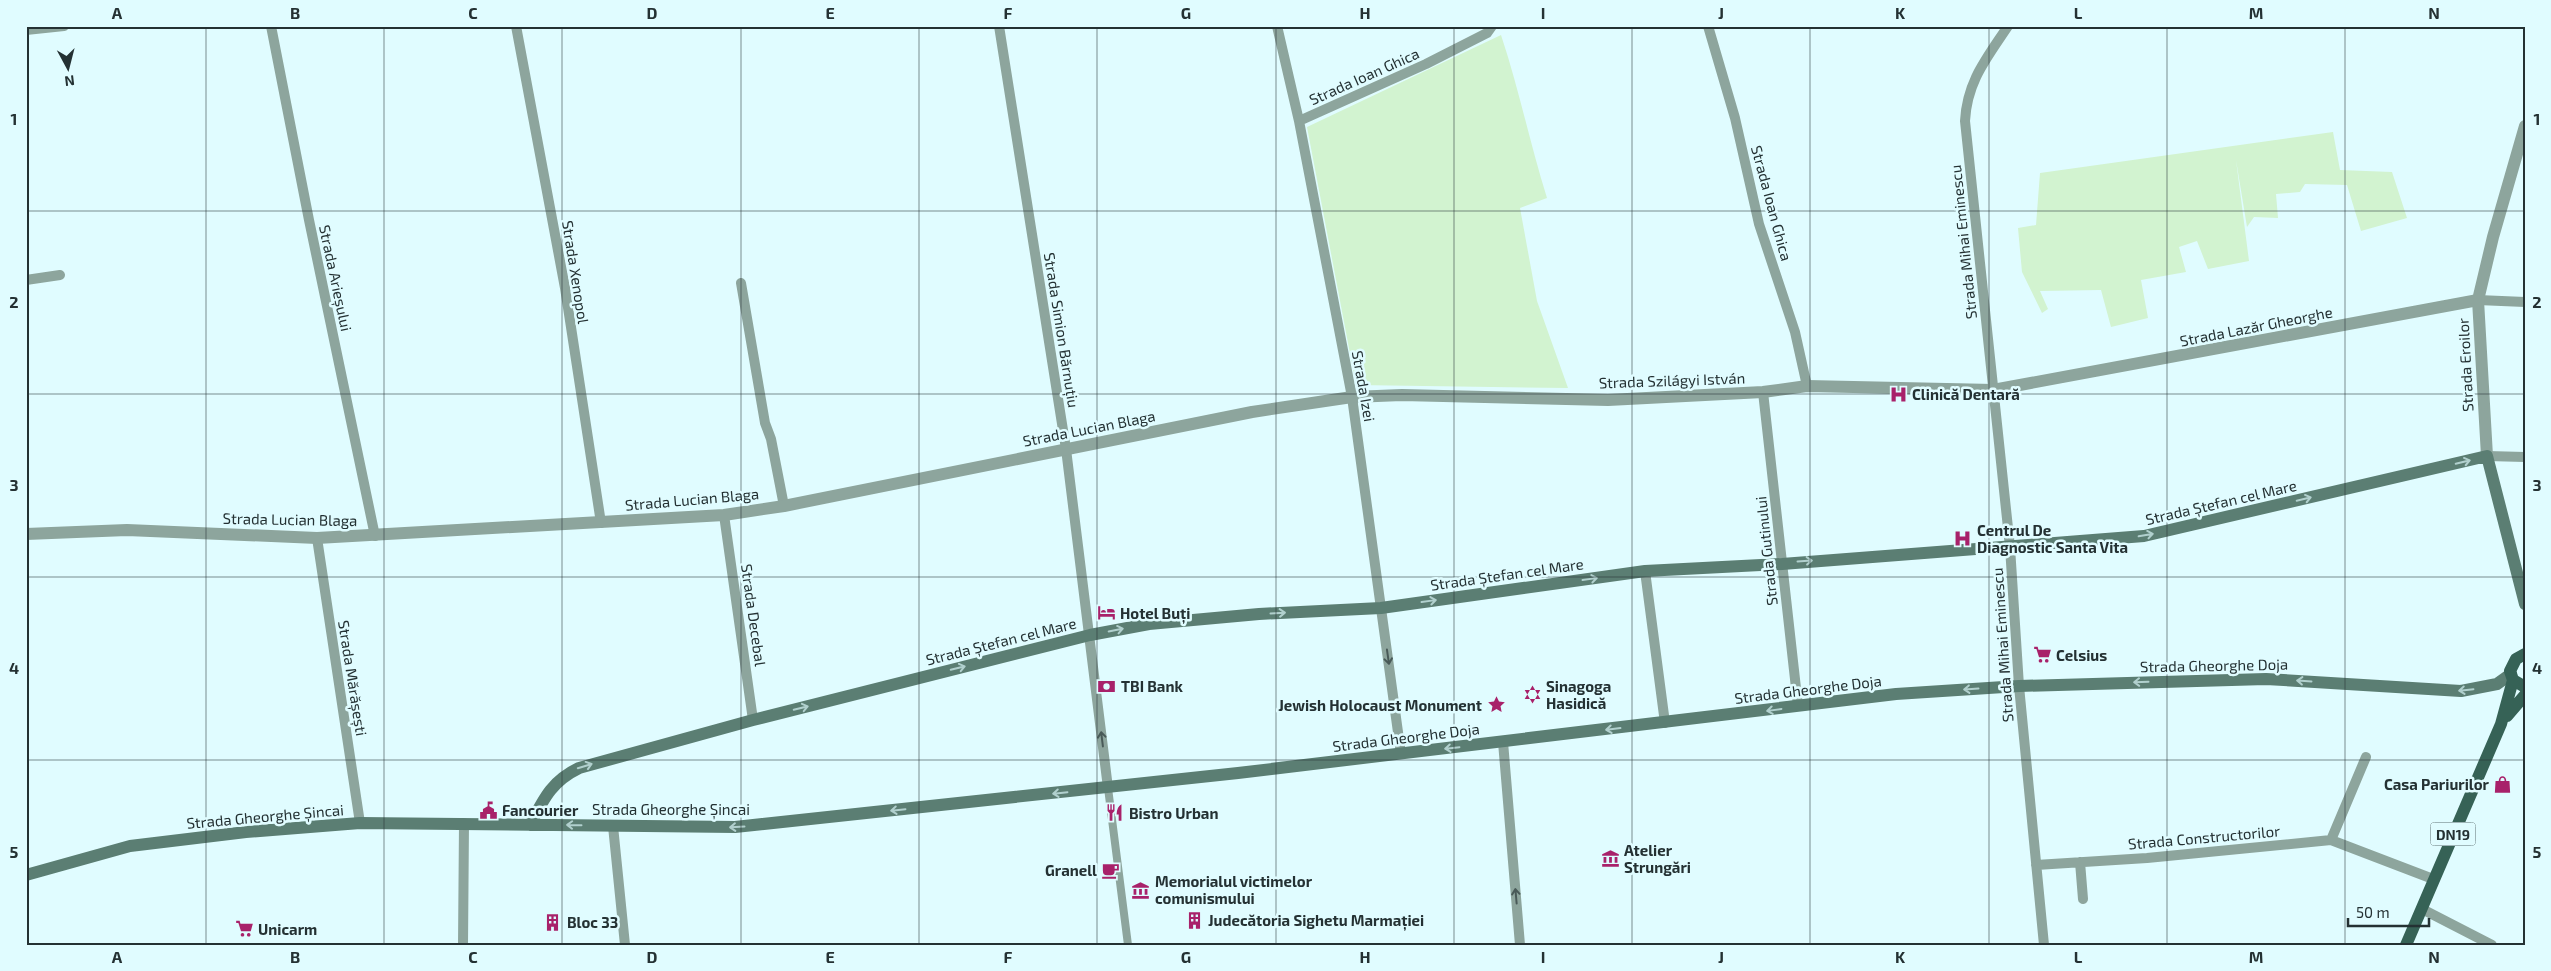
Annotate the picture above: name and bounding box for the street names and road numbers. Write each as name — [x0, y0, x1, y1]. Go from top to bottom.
street label: Strada Ioan Ghica — [1306, 44, 1422, 108]
street label: Strada Ioan Ghica — [1748, 143, 1796, 263]
street label: Strada Mihai Eminescu — [1946, 164, 1980, 320]
street label: Strada Xenopol — [559, 219, 593, 325]
street label: Strada Arieșului — [314, 223, 356, 333]
street label: Strada Simion Bărnuțiu — [1039, 251, 1083, 409]
street label: Strada Lazăr Gheorghe — [2178, 302, 2334, 350]
street label: Strada Eroilor — [2454, 318, 2476, 412]
street label: Strada Izei — [1349, 349, 1379, 423]
street label: Strada Szilágyi István — [1599, 368, 1745, 392]
street label: Strada Lucian Blaga — [1021, 406, 1157, 450]
street label: Strada Ștefan cel Mare — [2144, 476, 2299, 530]
street label: Strada Lucian Blaga — [624, 484, 760, 514]
street label: Strada Gutinului — [1751, 495, 1781, 607]
street label: Strada Lucian Blaga — [223, 509, 357, 529]
street label: Strada Ștefan cel Mare — [1429, 554, 1585, 596]
street label: Strada Decebal — [738, 563, 770, 668]
street label: Strada Mihai Eminescu — [1988, 567, 2016, 723]
street label: Strada Ștefan cel Mare — [924, 614, 1079, 670]
street label: Strada Mărășești — [333, 619, 371, 737]
street label: Strada Gheorghe Doja — [2140, 655, 2288, 676]
street label: Strada Gheorghe Doja — [1733, 671, 1883, 708]
street label: Strada Gheorghe Doja — [1331, 719, 1481, 756]
street label: Strada Gheorghe Șincai — [186, 800, 345, 834]
street label: Strada Gheorghe Șincai — [592, 800, 750, 820]
street label: Strada Constructorilor — [2127, 821, 2281, 853]
road number: DN19 — [2430, 822, 2476, 846]

